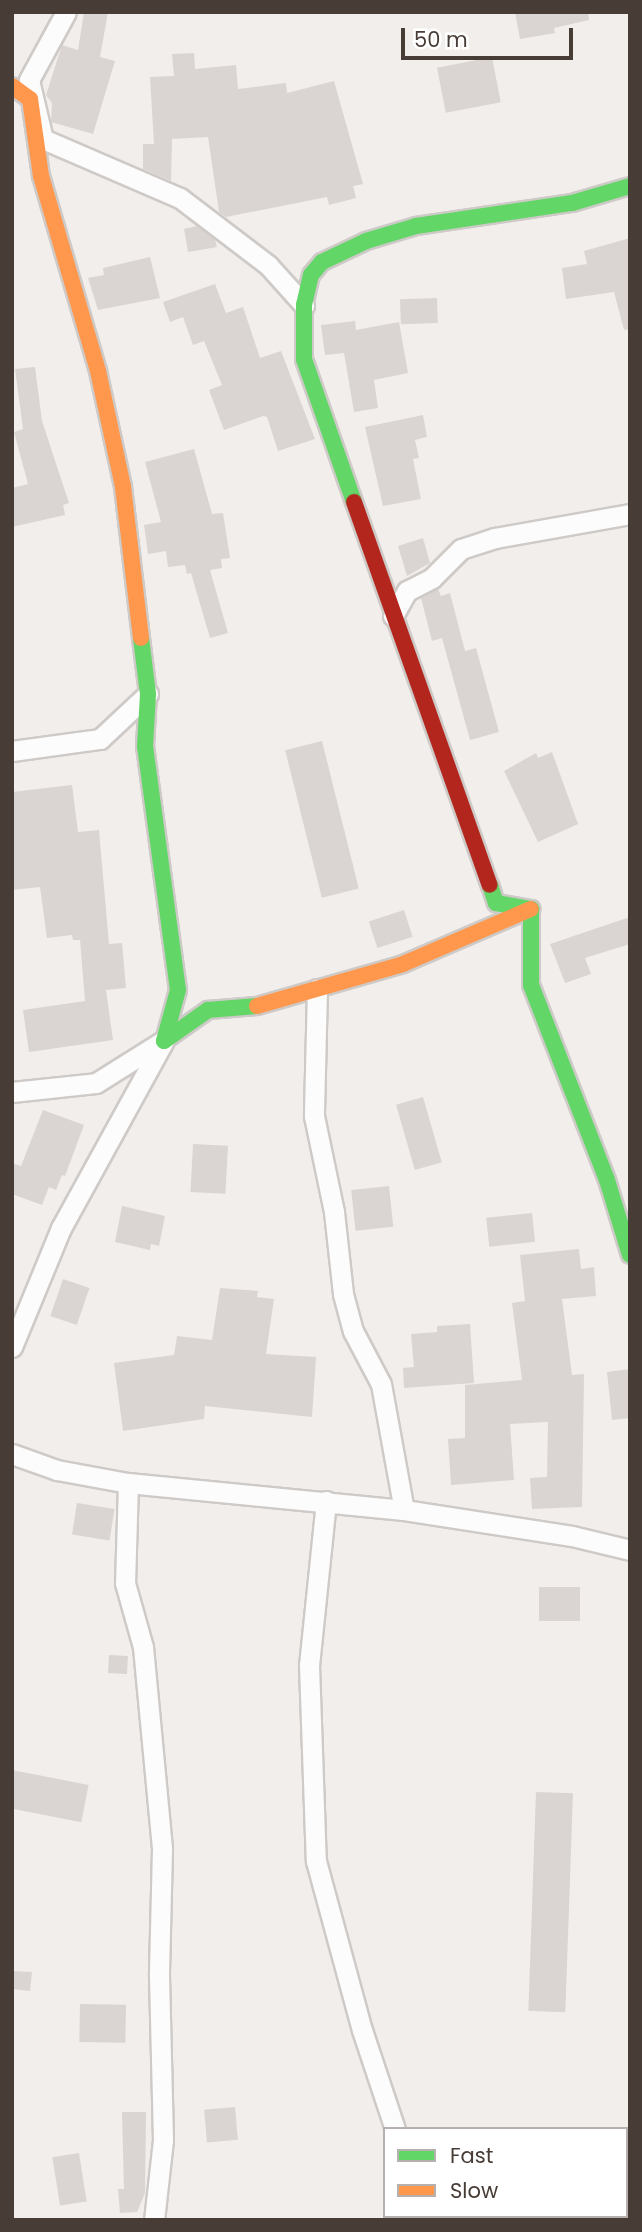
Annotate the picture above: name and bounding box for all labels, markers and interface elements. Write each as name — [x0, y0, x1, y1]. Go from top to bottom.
scale bar — [404, 14, 576, 58]
text: 50 m — [414, 25, 468, 54]
legend — [383, 2127, 628, 2218]
text: Fast — [450, 2141, 493, 2170]
text: Slow — [450, 2176, 498, 2205]

